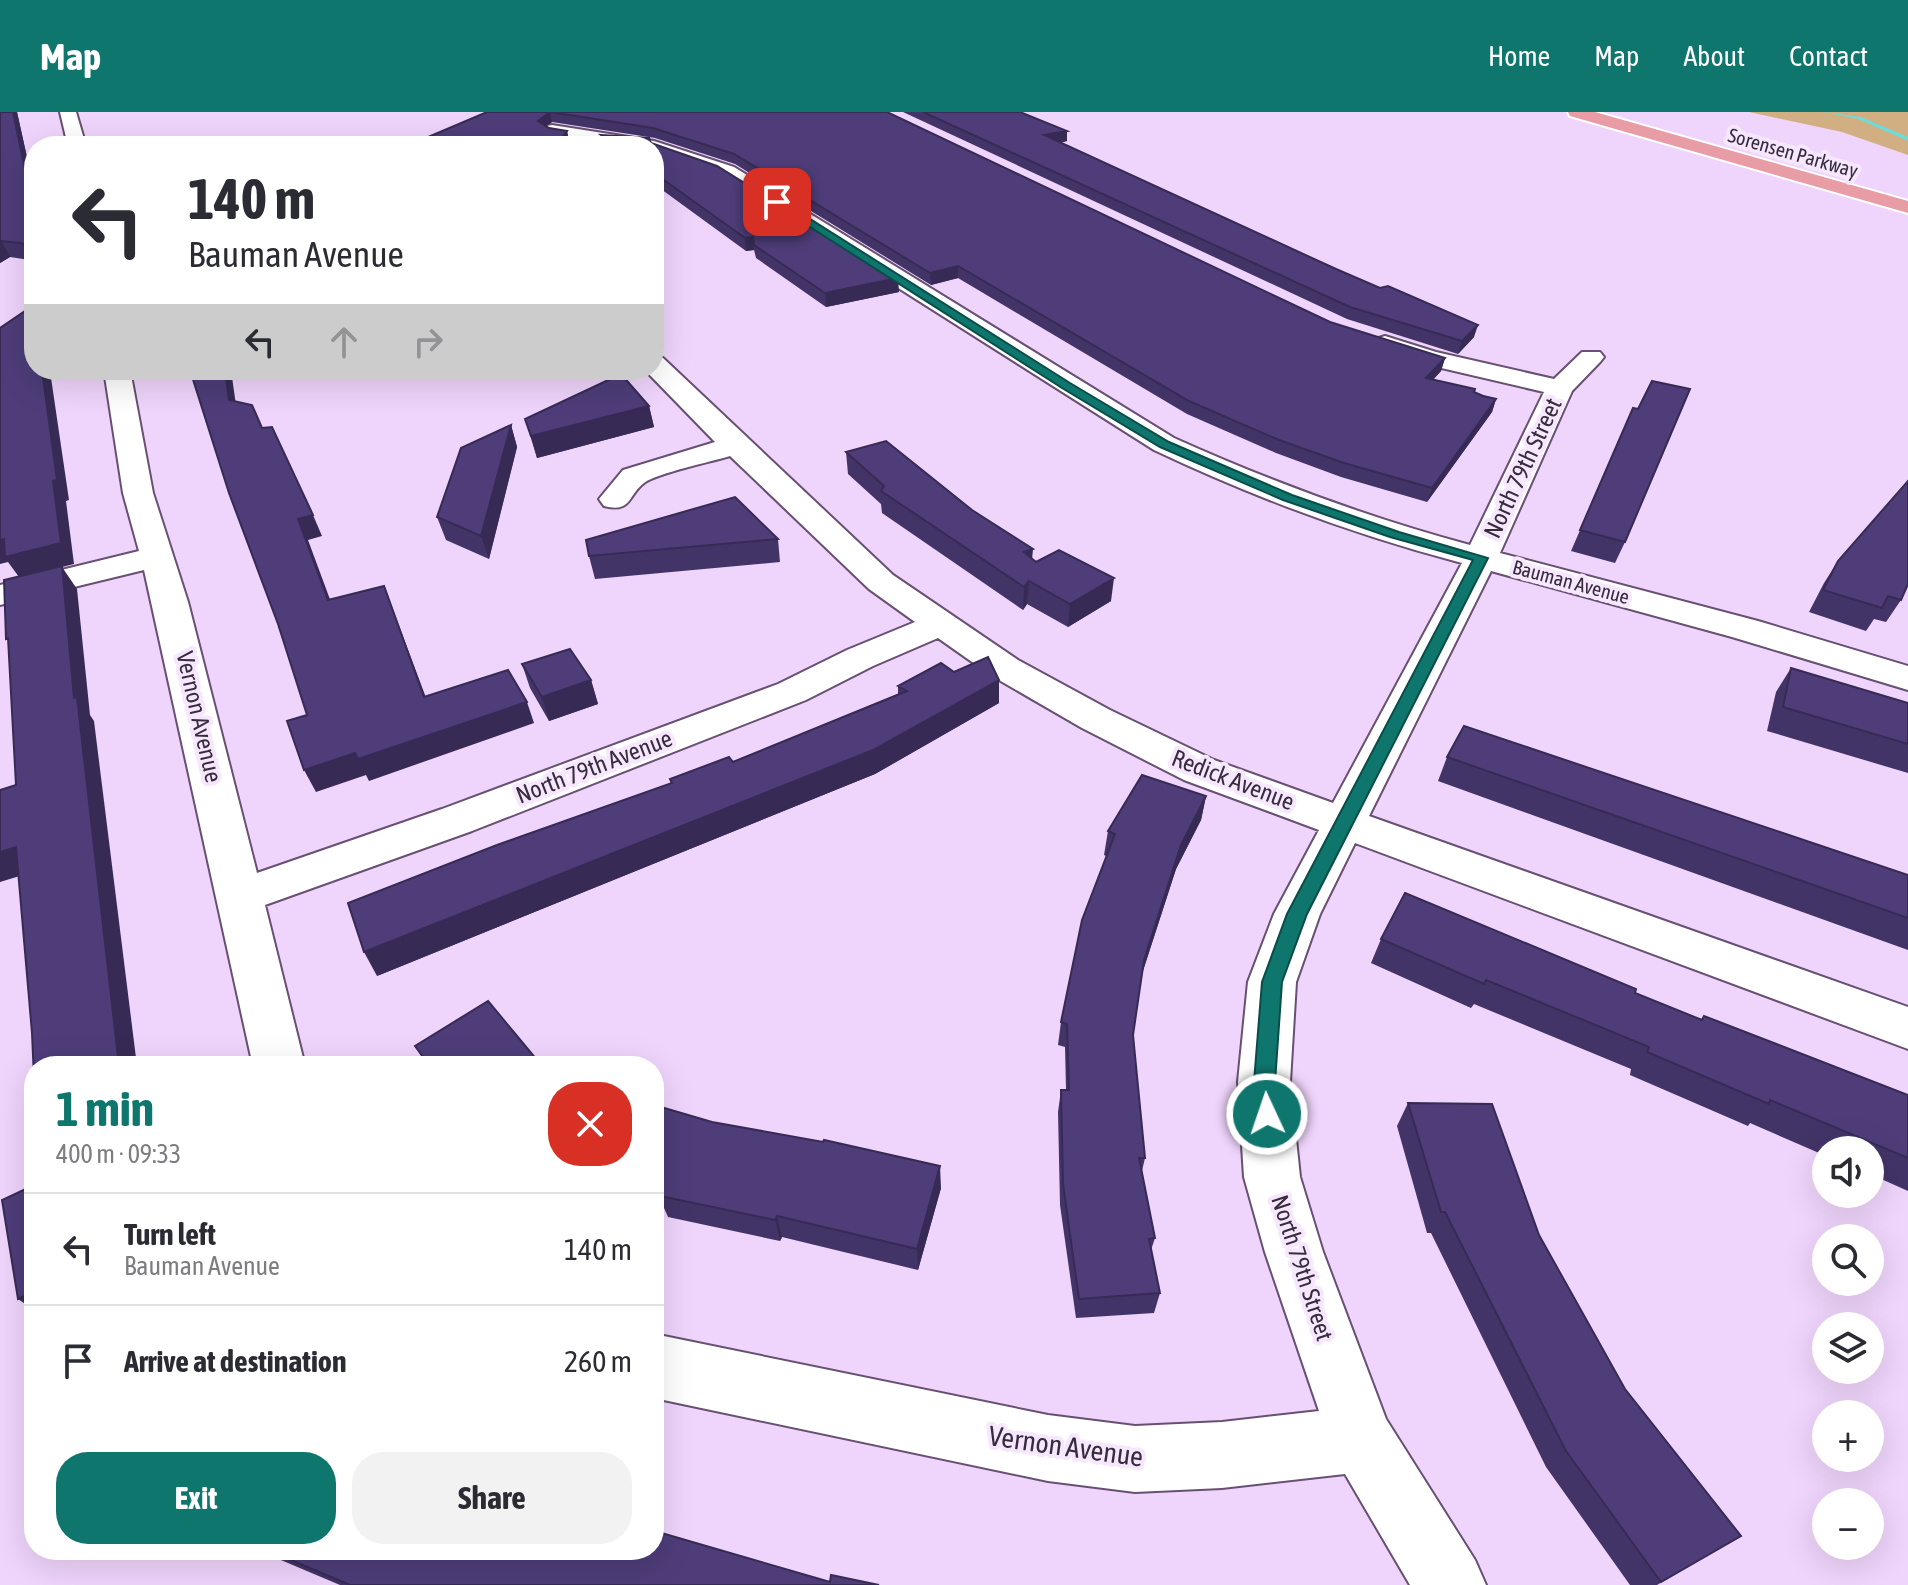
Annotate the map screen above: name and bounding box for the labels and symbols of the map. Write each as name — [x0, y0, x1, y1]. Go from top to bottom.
street label: Sorensen Parkway — [1726, 123, 1861, 182]
pin — [743, 168, 811, 236]
street label: North 79th Street — [1478, 394, 1567, 542]
street label: Bauman Avenue — [1510, 555, 1632, 608]
street label: Vernon Avenue — [171, 649, 228, 785]
street label: North 79th Avenue — [512, 724, 676, 809]
street label: Redick Avenue — [1168, 744, 1298, 815]
position arrow — [1225, 1072, 1309, 1156]
street label: North 79th Street — [1266, 1192, 1339, 1344]
street label: Vernon Avenue — [987, 1419, 1145, 1473]

